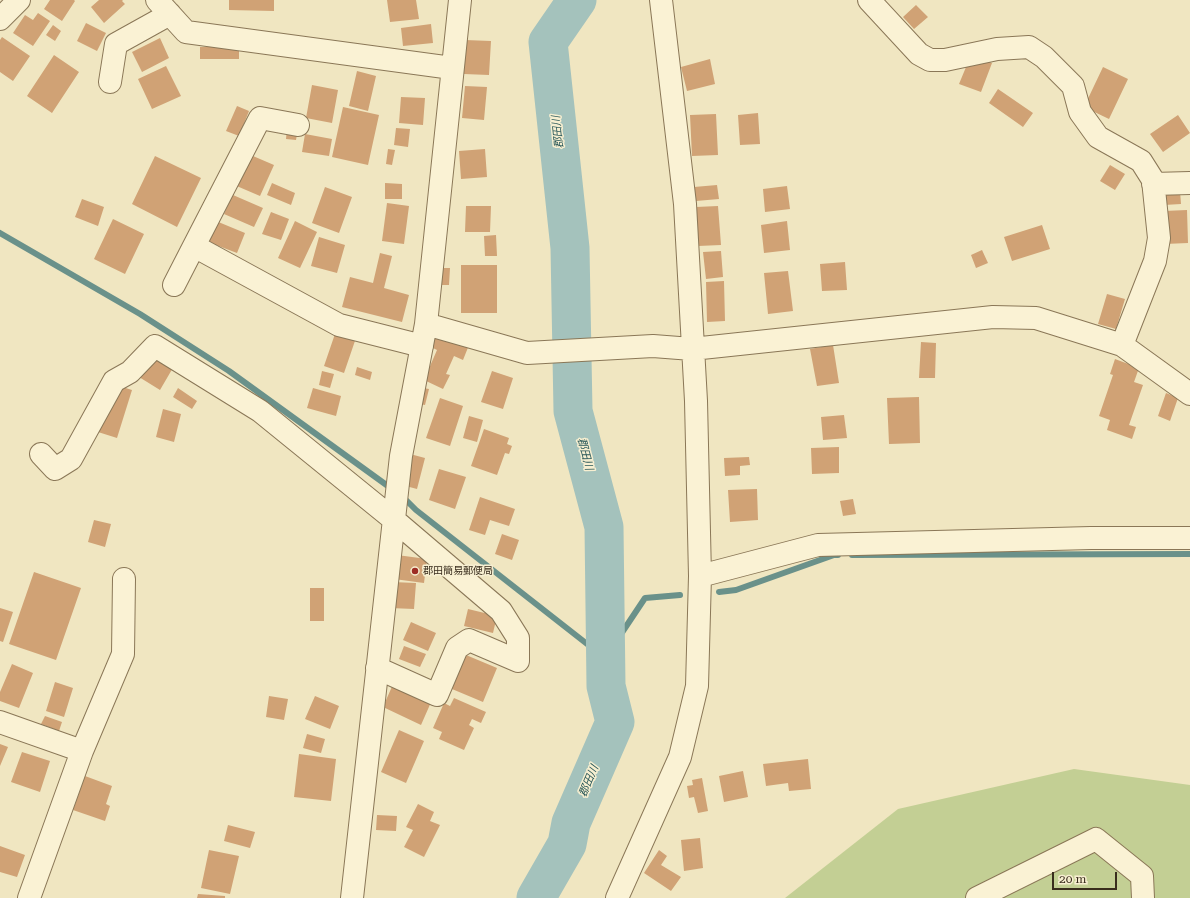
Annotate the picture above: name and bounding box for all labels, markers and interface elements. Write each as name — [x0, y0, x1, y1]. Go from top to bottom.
water label: 郡田川 — [550, 115, 566, 149]
water label: 郡田川 — [574, 436, 596, 472]
place label: 郡田簡易郵便局 — [423, 565, 493, 577]
marker: 郡田簡易郵便局 — [410, 566, 420, 576]
water label: 郡田川 — [576, 763, 602, 799]
scale bar — [1054, 864, 1119, 890]
text: 20 m — [1059, 872, 1086, 886]

